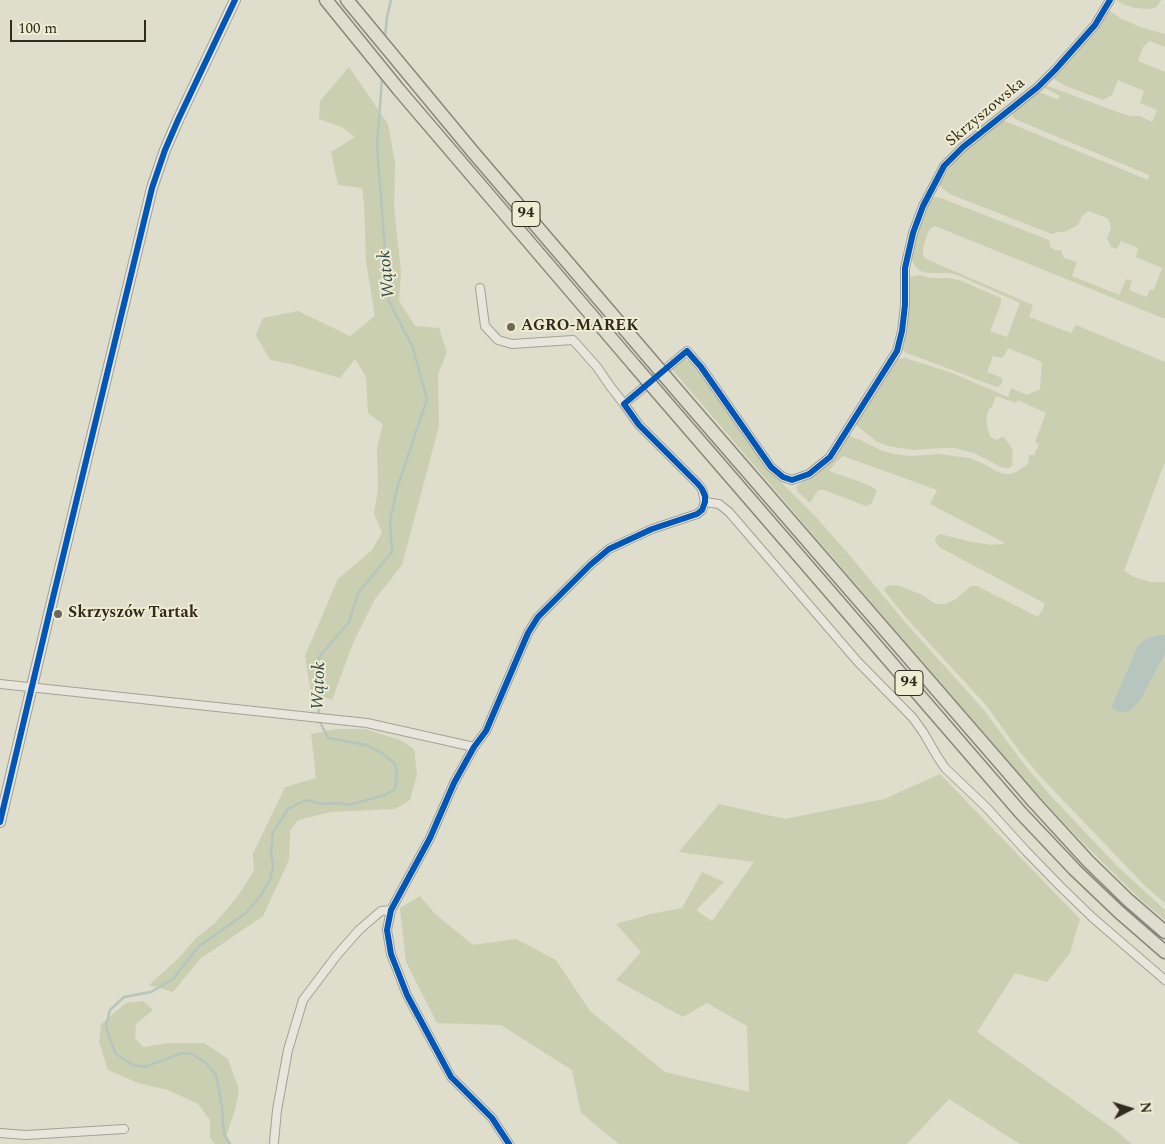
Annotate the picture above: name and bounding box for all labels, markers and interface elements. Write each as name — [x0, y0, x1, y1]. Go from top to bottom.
scale bar — [12, 10, 149, 42]
text: 100 m — [18, 17, 57, 40]
street label: Skrzyszowska — [942, 74, 1030, 152]
road number: 94 — [512, 202, 540, 226]
water label: Wątok — [375, 249, 401, 299]
place label: AGRO-MAREK — [521, 317, 639, 337]
marker: AGRO-MAREK — [505, 321, 517, 333]
place label: Skrzyszów Tartak — [68, 604, 198, 624]
marker: Skrzyszów Tartak — [52, 608, 64, 620]
water label: Wątok — [308, 661, 332, 711]
road number: 94 — [895, 670, 923, 696]
north arrow — [1105, 1084, 1155, 1134]
text: N — [1134, 1101, 1156, 1114]

